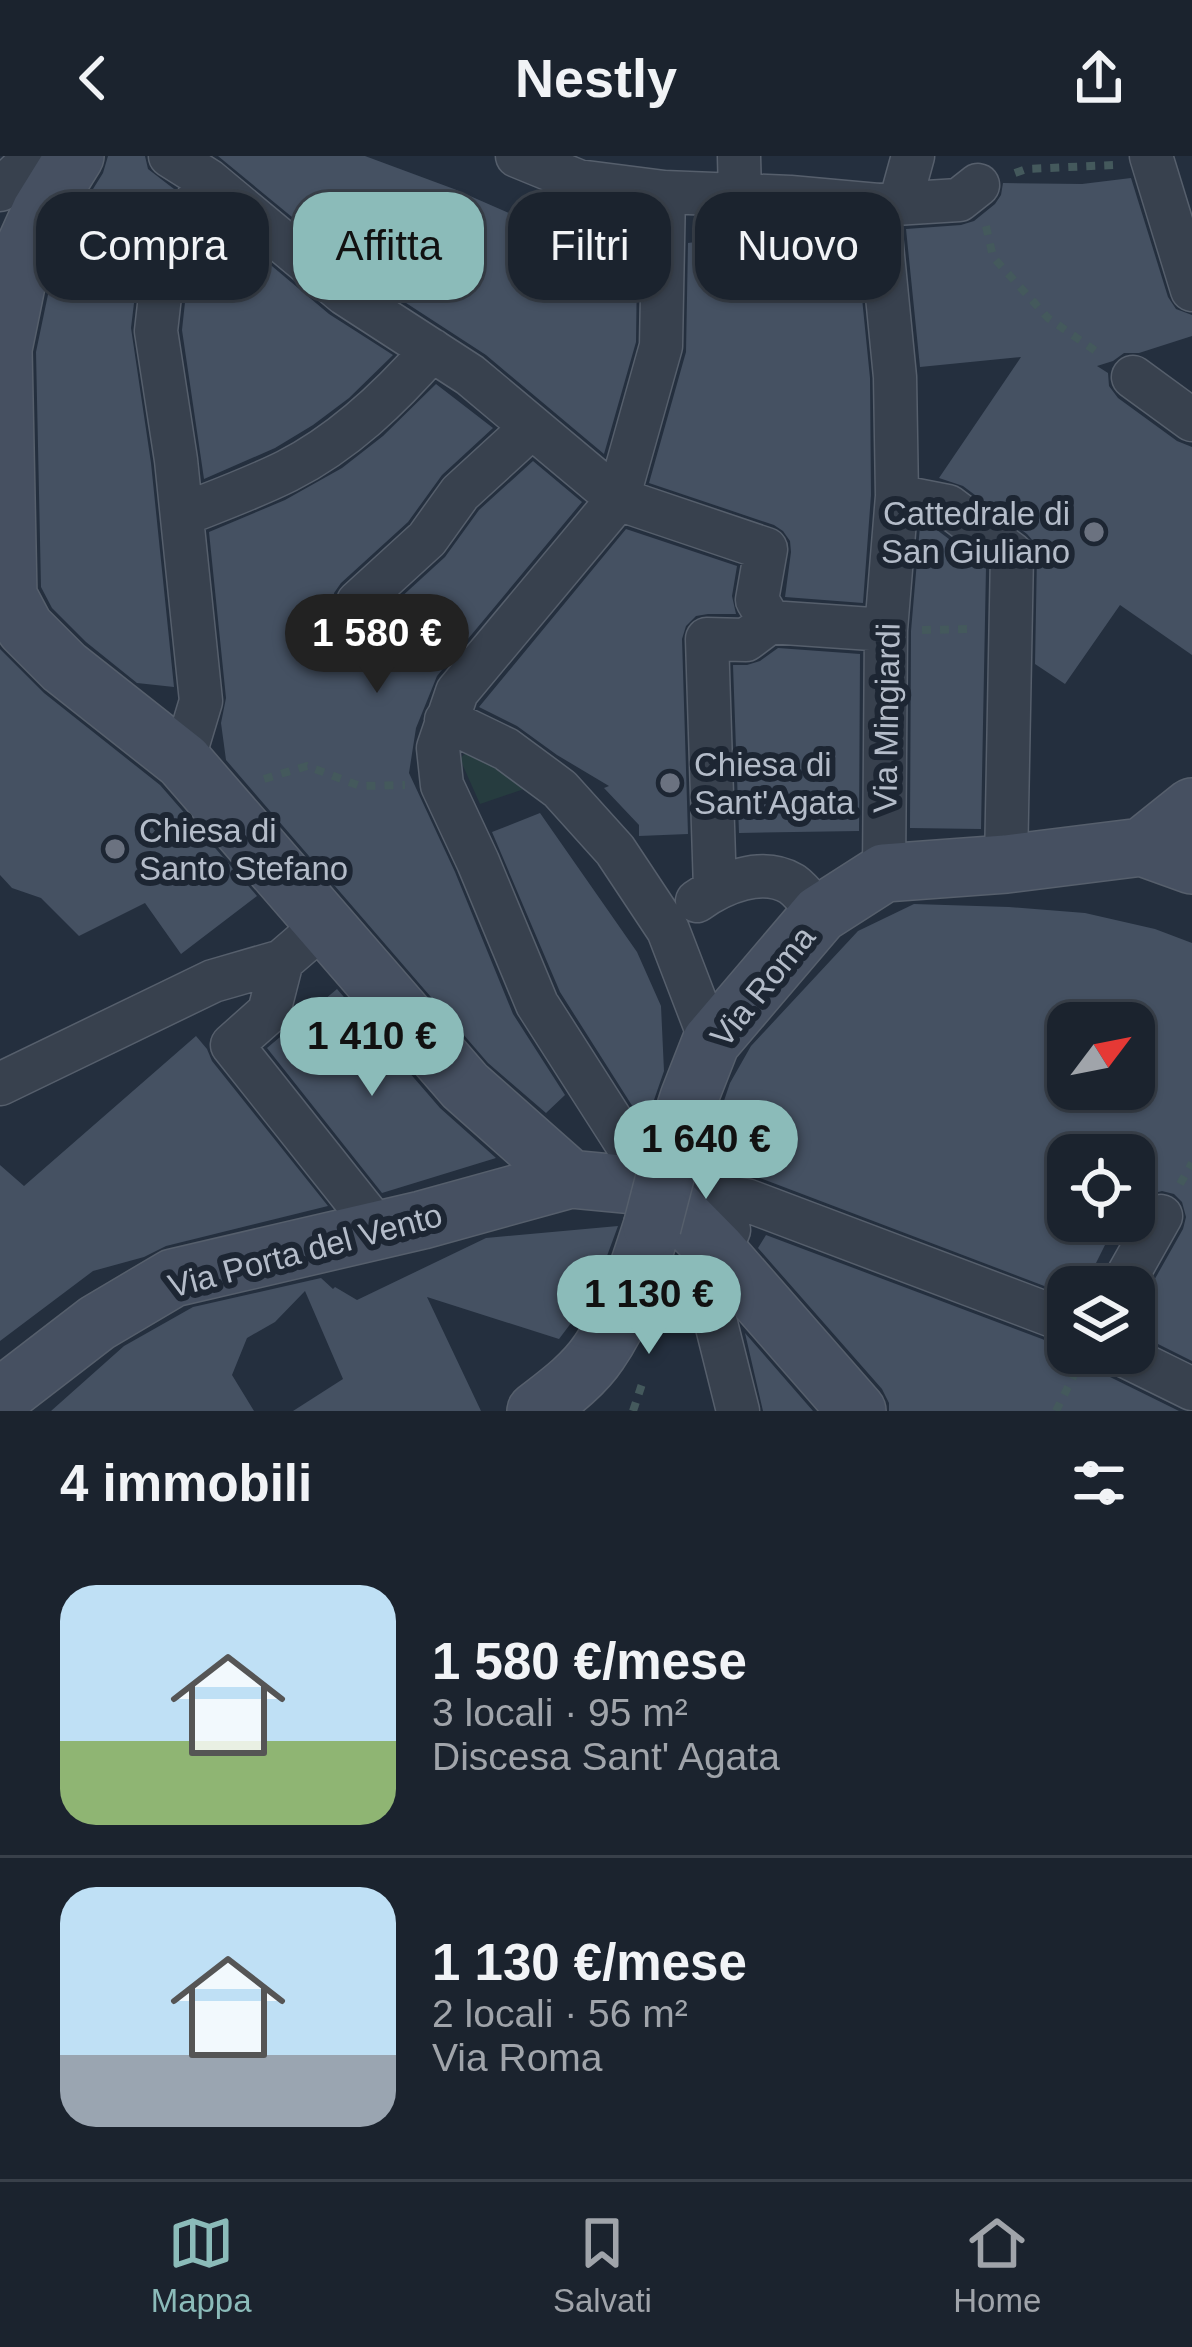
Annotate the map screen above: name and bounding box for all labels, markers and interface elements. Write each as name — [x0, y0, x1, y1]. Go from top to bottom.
icon: back — [60, 45, 126, 111]
icon: share — [1066, 45, 1132, 111]
text: Nestly — [515, 48, 677, 108]
chip: Compra — [36, 192, 269, 300]
chip: Affitta — [293, 192, 484, 300]
chip: Filtri — [508, 192, 671, 300]
chip: Nuovo — [695, 192, 901, 300]
place label: Cattedrale di San Giuliano — [881, 495, 1070, 570]
marker: Cattedrale di San Giuliano — [1081, 519, 1107, 545]
pin: 1 580 € — [266, 594, 488, 696]
text: 1 580 € — [312, 611, 442, 654]
street label: Via Mingiardi — [866, 623, 907, 813]
place label: Chiesa di Sant'Agata — [694, 746, 855, 821]
marker: Chiesa di Sant'Agata — [657, 770, 683, 796]
place label: Chiesa di Santo Stefano — [139, 812, 348, 887]
marker: Chiesa di Santo Stefano — [102, 836, 128, 862]
street label: Via Roma — [703, 918, 823, 1054]
pin: 1 410 € — [261, 997, 483, 1099]
north arrow — [1047, 1002, 1155, 1110]
map controls — [1047, 1002, 1155, 1374]
text: 1 410 € — [307, 1014, 437, 1057]
pin: 1 640 € — [595, 1100, 817, 1202]
text: 1 640 € — [641, 1117, 771, 1160]
button: locate — [1047, 1134, 1155, 1242]
street label: Via Porta del Vento — [164, 1196, 446, 1305]
pin: 1 130 € — [538, 1255, 760, 1357]
button: layers — [1047, 1266, 1155, 1374]
text: 1 130 € — [584, 1272, 714, 1315]
icon: filters — [1066, 1450, 1132, 1516]
text: 4 immobili — [60, 1455, 312, 1512]
icon: home — [156, 1633, 300, 1777]
text: 1 580 €/mese — [432, 1633, 747, 1690]
text: 3 locali · 95 m² — [432, 1691, 688, 1734]
text: Discesa Sant' Agata — [432, 1735, 780, 1778]
text: 1 130 €/mese — [432, 1934, 747, 1991]
icon: home — [156, 1935, 300, 2079]
text: 2 locali · 56 m² — [432, 1992, 688, 2035]
text: Via Roma — [432, 2036, 603, 2079]
tab: Mappa — [151, 2210, 252, 2320]
tab: Salvati — [553, 2210, 652, 2320]
tab: Home — [953, 2210, 1041, 2320]

